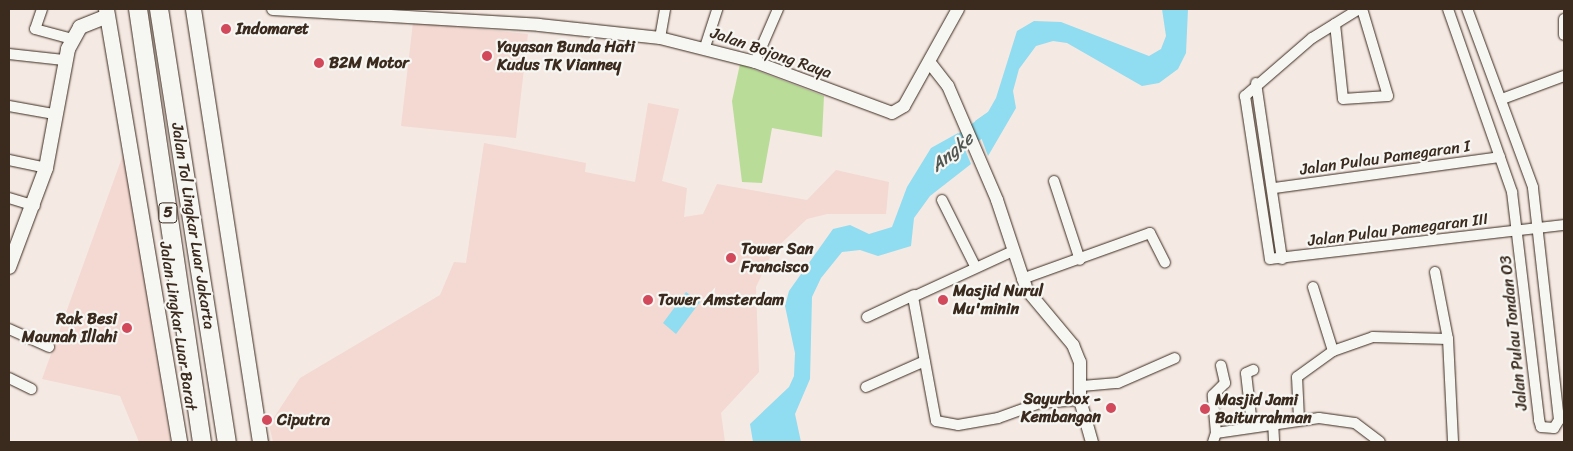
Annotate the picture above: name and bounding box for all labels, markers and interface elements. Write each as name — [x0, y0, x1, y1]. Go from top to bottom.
place label: Indomaret — [236, 19, 309, 39]
marker: Indomaret — [220, 23, 232, 35]
street label: Jalan Bojong Raya — [708, 23, 834, 83]
place label: Yayasan Bunda Hati Kudus TK Vianney — [497, 37, 635, 75]
marker: Yayasan Bunda Hati Kudus TK Vianney — [481, 50, 493, 62]
place label: B2M Motor — [329, 53, 409, 73]
marker: B2M Motor — [313, 57, 325, 69]
street label: Jalan Tol Lingkar Luar Jakarta — [167, 121, 219, 331]
water label: Angke — [926, 128, 978, 176]
street label: Jalan Pulau Pamegaran I — [1298, 136, 1472, 180]
road number: 5 — [158, 200, 178, 226]
street label: Jalan Pulau Pamegaran III — [1306, 209, 1490, 251]
place label: Tower San Francisco — [741, 239, 813, 277]
street label: Jalan Lingkar Luar Barat — [155, 240, 201, 412]
marker: Tower San Francisco — [725, 252, 737, 264]
street label: Jalan Pulau Tondan O3 — [1496, 254, 1532, 412]
place label: Masjid Nurul Mu'minin — [953, 281, 1043, 319]
place label: Tower Amsterdam — [658, 290, 784, 310]
marker: Tower Amsterdam — [642, 294, 654, 306]
marker: Masjid Nurul Mu'minin — [937, 294, 949, 306]
place label: Rak Besi Maunah Illahi — [22, 309, 117, 347]
marker: Rak Besi Maunah Illahi — [121, 322, 133, 334]
place label: Sayurbox - Kembangan — [1021, 389, 1101, 427]
place label: Masjid Jami Baiturrahman — [1215, 390, 1312, 428]
marker: Sayurbox - Kembangan — [1105, 402, 1117, 414]
marker: Masjid Jami Baiturrahman — [1199, 403, 1211, 415]
place label: Ciputra — [277, 410, 330, 430]
marker: Ciputra — [261, 414, 273, 426]

